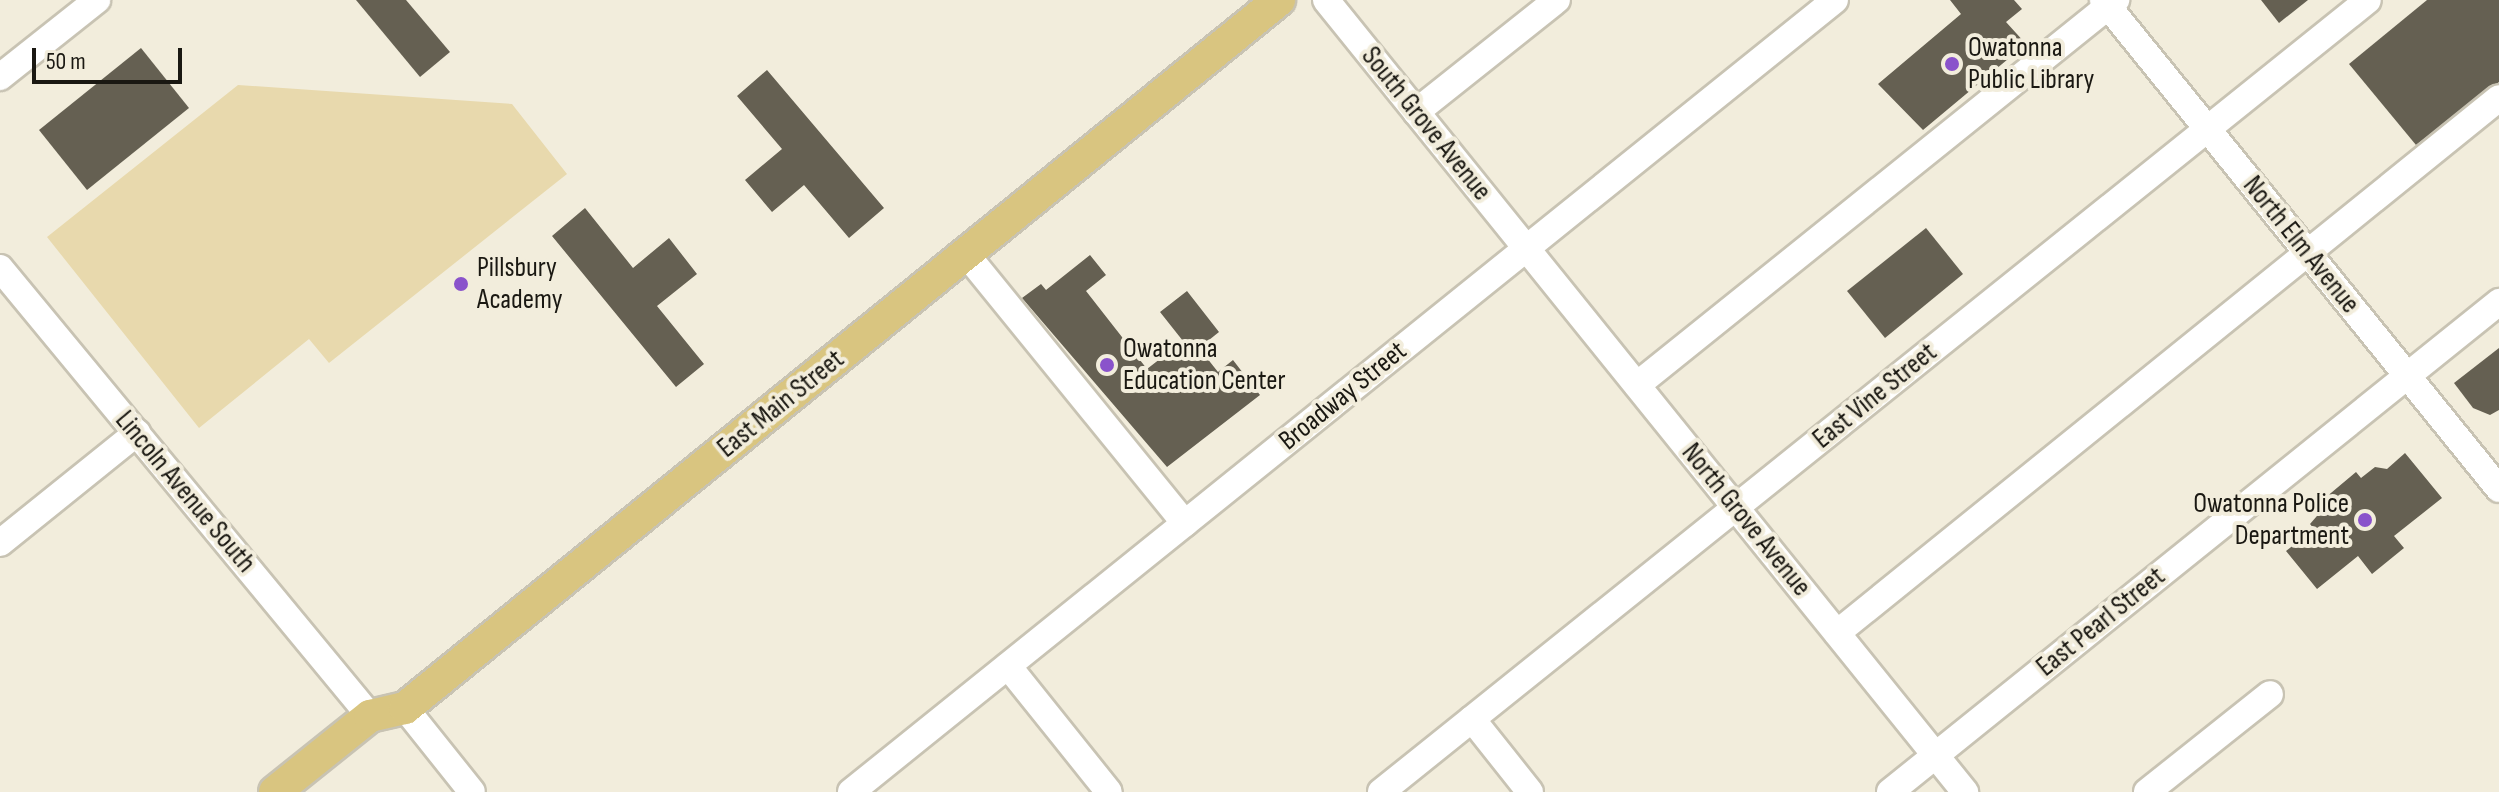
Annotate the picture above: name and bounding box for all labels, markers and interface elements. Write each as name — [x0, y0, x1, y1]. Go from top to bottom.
place label: Owatonna Public Library — [1968, 31, 2094, 97]
scale bar — [36, 32, 186, 82]
street label: South Grove Avenue — [1354, 40, 1498, 208]
text: 50 m — [46, 47, 86, 76]
marker: Owatonna Public Library — [1943, 55, 1961, 73]
street label: North Elm Avenue — [2235, 170, 2367, 320]
place label: Pillsbury Academy — [477, 251, 563, 317]
marker: Pillsbury Academy — [452, 275, 470, 293]
place label: Owatonna Education Center — [1123, 332, 1286, 398]
street label: Broadway Street — [1272, 334, 1414, 458]
street label: East Vine Street — [1806, 336, 1944, 456]
street label: East Main Street — [711, 343, 851, 465]
marker: Owatonna Education Center — [1098, 356, 1116, 374]
street label: Lincoln Avenue South — [108, 404, 262, 580]
street label: North Grove Avenue — [1674, 437, 1818, 603]
place label: Owatonna Police Department — [2193, 487, 2349, 553]
marker: Owatonna Police Department — [2356, 511, 2374, 529]
street label: East Pearl Street — [2030, 560, 2172, 684]

